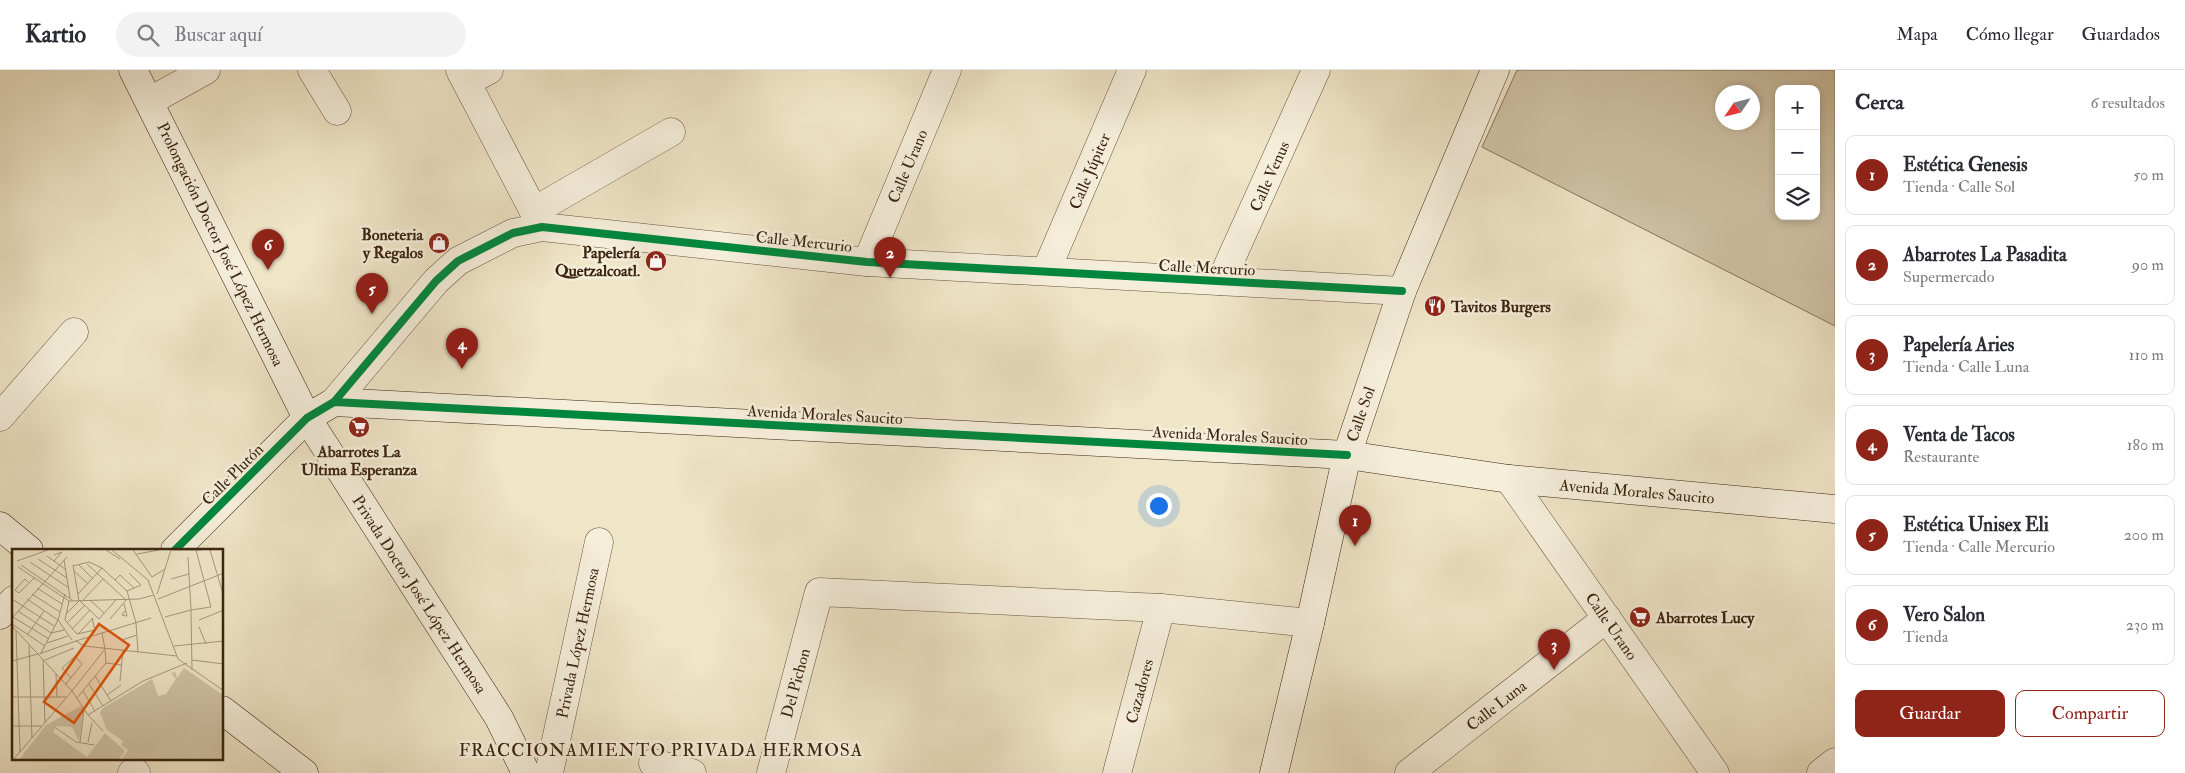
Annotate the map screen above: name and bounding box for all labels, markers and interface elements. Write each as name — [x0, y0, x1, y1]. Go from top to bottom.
search box — [116, 12, 466, 57]
text: Kartio — [25, 19, 86, 50]
icon: search — [134, 21, 162, 49]
text: Buscar aquí — [174, 23, 262, 47]
text: Mapa — [1897, 23, 1938, 46]
text: Cómo llegar — [1966, 23, 2054, 46]
text: Guardados — [2082, 23, 2160, 46]
north arrow — [1715, 85, 1760, 130]
map controls — [1775, 85, 1820, 220]
button: + — [1775, 85, 1820, 130]
text: Cerca — [1855, 89, 1904, 116]
text: 6 resultados — [2090, 93, 2165, 113]
street label: Prolongación Doctor José López Hermosa — [151, 119, 288, 370]
street label: Calle Urano — [883, 126, 932, 206]
street label: Calle Júpiter — [1065, 130, 1116, 213]
button: − — [1775, 130, 1820, 175]
street label: Calle Venus — [1246, 138, 1294, 215]
text: Estética Genesis — [1903, 153, 2028, 177]
text: 1 — [1869, 165, 1875, 185]
text: 50 m — [2133, 165, 2164, 185]
button: layers — [1775, 175, 1820, 220]
text: Tienda · Calle Sol — [1903, 177, 2015, 197]
place label: Boneteria y Regalos — [361, 225, 424, 264]
street label: Calle Mercurio — [755, 227, 853, 257]
pin: 6 — [252, 229, 284, 270]
shop icon: Boneteria y Regalos — [427, 231, 451, 255]
pin: 2 — [874, 237, 906, 278]
place label: Papelería Quetzalcoatl. — [555, 243, 640, 281]
text: Abarrotes La Pasadita — [1903, 243, 2067, 267]
shop icon: Papelería Quetzalcoatl. — [644, 249, 668, 273]
street label: Calle Mercurio — [1158, 255, 1256, 281]
text: 2 — [1868, 255, 1876, 275]
text: 90 m — [2132, 255, 2164, 275]
text: Supermercado — [1903, 267, 1994, 287]
pin: 5 — [356, 273, 388, 314]
restaurant icon: Tavitos Burgers — [1423, 294, 1447, 318]
place label: Tavitos Burgers — [1450, 297, 1551, 318]
pin: 4 — [446, 328, 478, 369]
text: Papelería Aries — [1903, 333, 2014, 357]
text: 3 — [1869, 345, 1875, 365]
text: 110 m — [2129, 345, 2164, 365]
text: Tienda · Calle Luna — [1903, 357, 2029, 377]
street label: Calle Sol — [1342, 384, 1380, 445]
street label: Avenida Morales Saucito — [746, 401, 903, 429]
supermarket icon: Abarrotes La Ultima Esperanza — [347, 415, 371, 439]
street label: Avenida Morales Saucito — [1151, 422, 1308, 450]
text: Venta de Tacos — [1903, 423, 2015, 447]
text: 4 — [1868, 435, 1876, 455]
text: 180 m — [2127, 435, 2164, 455]
street label: Calle Plutón — [198, 440, 268, 510]
place label: Abarrotes La Ultima Esperanza — [301, 442, 417, 481]
text: Restaurante — [1903, 447, 1979, 467]
street label: Avenida Morales Saucito — [1558, 475, 1716, 509]
street label: Privada Doctor José López Hermosa — [347, 492, 491, 698]
your location — [1146, 493, 1172, 519]
pin: 1 — [1339, 505, 1371, 546]
text: Estética Unisex Eli — [1903, 513, 2049, 537]
text: 5 — [1868, 525, 1876, 545]
text: 200 m — [2124, 525, 2164, 545]
text: Tienda · Calle Mercurio — [1903, 537, 2055, 557]
inset map — [12, 549, 224, 760]
street label: Privada López Hermosa — [552, 566, 605, 721]
street label: Calle Urano — [1581, 589, 1642, 664]
text: Vero Salon — [1903, 603, 1985, 627]
supermarket icon: Abarrotes Lucy — [1628, 605, 1652, 629]
place label: Abarrotes Lucy — [1655, 608, 1755, 629]
text: 6 — [1868, 615, 1876, 635]
text: 230 m — [2126, 615, 2164, 635]
text: Tienda — [1903, 627, 1948, 647]
pin: 3 — [1538, 629, 1570, 670]
street label: Del Pichon — [777, 646, 815, 720]
street label: Cazadores — [1122, 657, 1158, 726]
street label: Calle Luna — [1462, 676, 1531, 736]
button: Guardar — [1855, 690, 2005, 737]
button: Compartir — [2015, 690, 2165, 737]
district label: FRACCIONAMIENTO PRIVADA HERMOSA — [459, 739, 863, 762]

